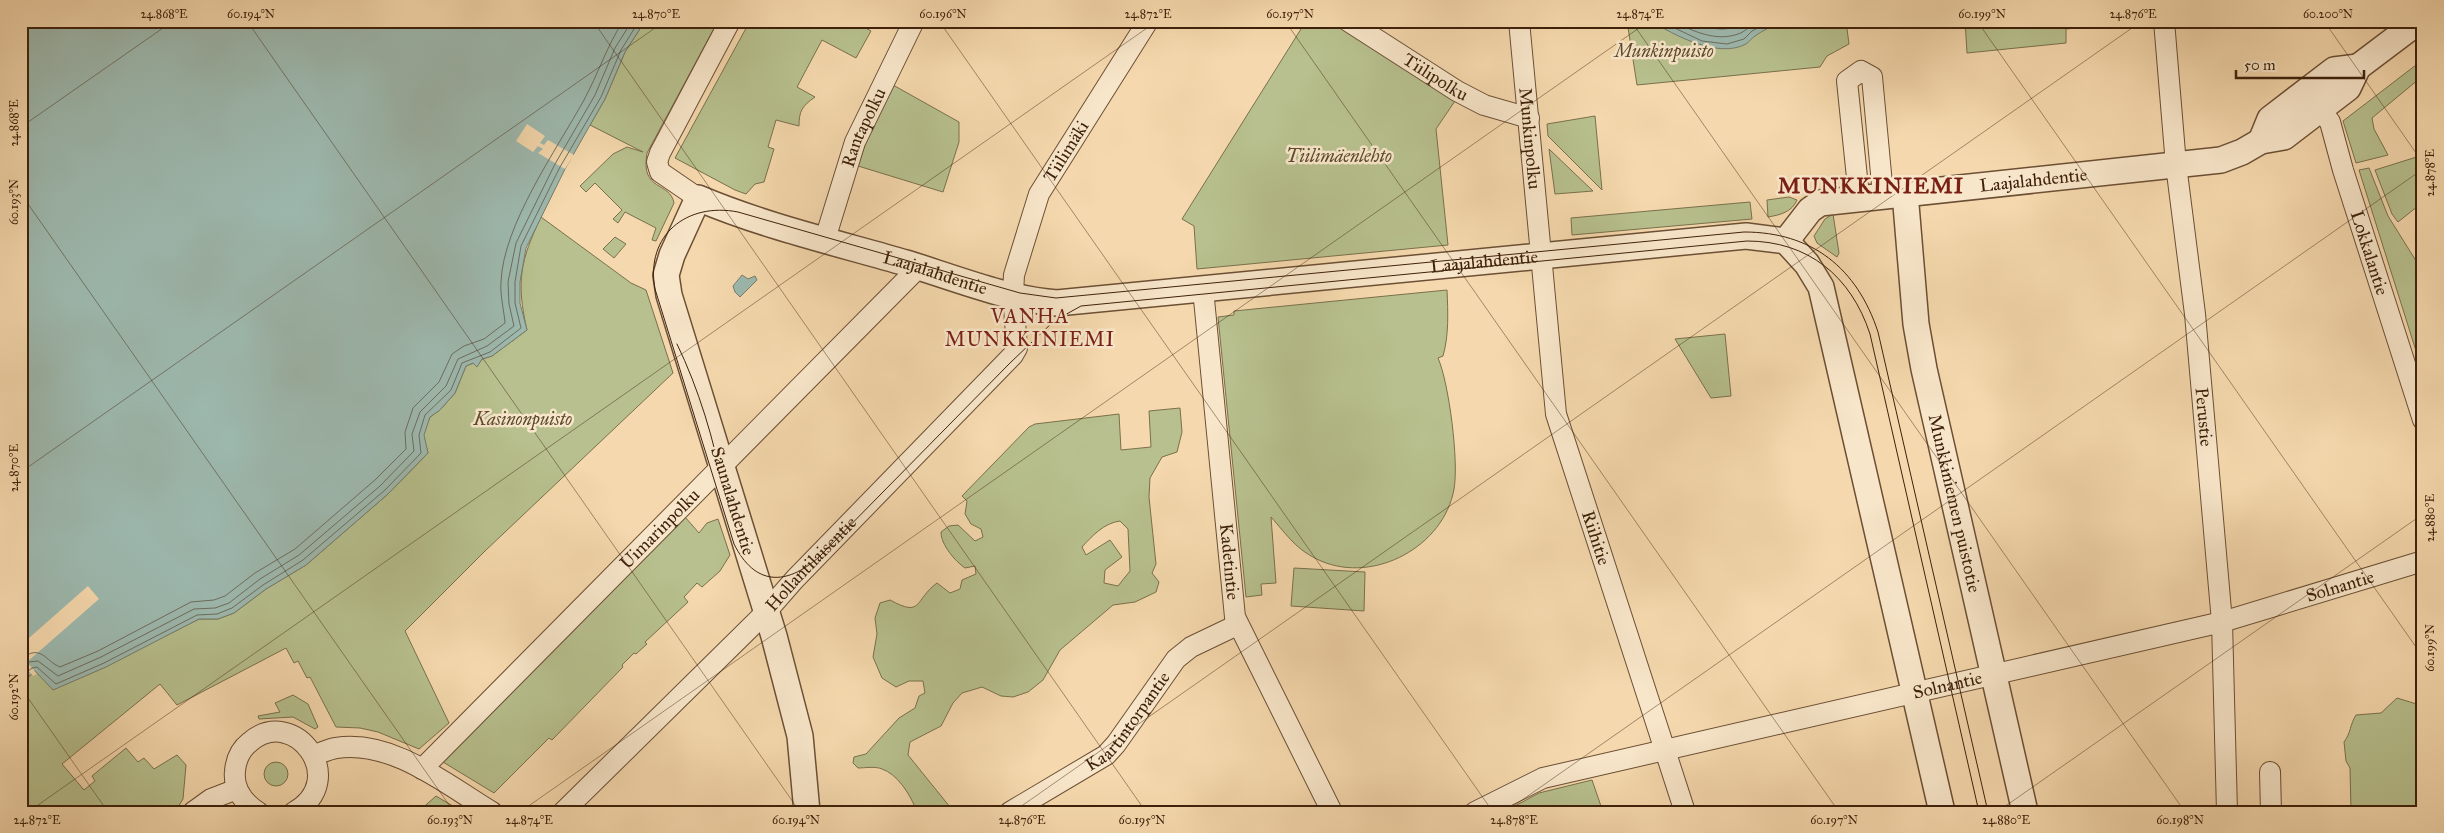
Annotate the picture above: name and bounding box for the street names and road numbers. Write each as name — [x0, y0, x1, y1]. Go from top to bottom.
street label: Tiilipolku — [1399, 48, 1472, 106]
street label: Rantapolku — [837, 84, 891, 170]
street label: Munkinpolku — [1514, 87, 1546, 191]
street label: Tiilimäki — [1038, 117, 1093, 186]
street label: Laajalahdentie — [1979, 163, 2088, 197]
street label: Lokkalantie — [2346, 208, 2393, 298]
street label: Laajalahdentie — [1429, 245, 1539, 278]
street label: Laajalahdentie — [881, 246, 990, 299]
street label: Perustie — [2190, 386, 2218, 447]
street label: Munkkiniemen puistotie — [1924, 412, 1986, 595]
street label: Saunalahdentie — [706, 444, 760, 558]
street label: Uimarinpolku — [615, 484, 705, 574]
street label: Riihitie — [1577, 508, 1615, 568]
street label: Hollantilaisentie — [761, 511, 861, 616]
street label: Kadetintie — [1215, 522, 1244, 601]
street label: Solnantie — [2303, 565, 2377, 607]
street label: Kaartintorpantie — [1081, 667, 1175, 776]
street label: Solnantie — [1911, 667, 1984, 704]

